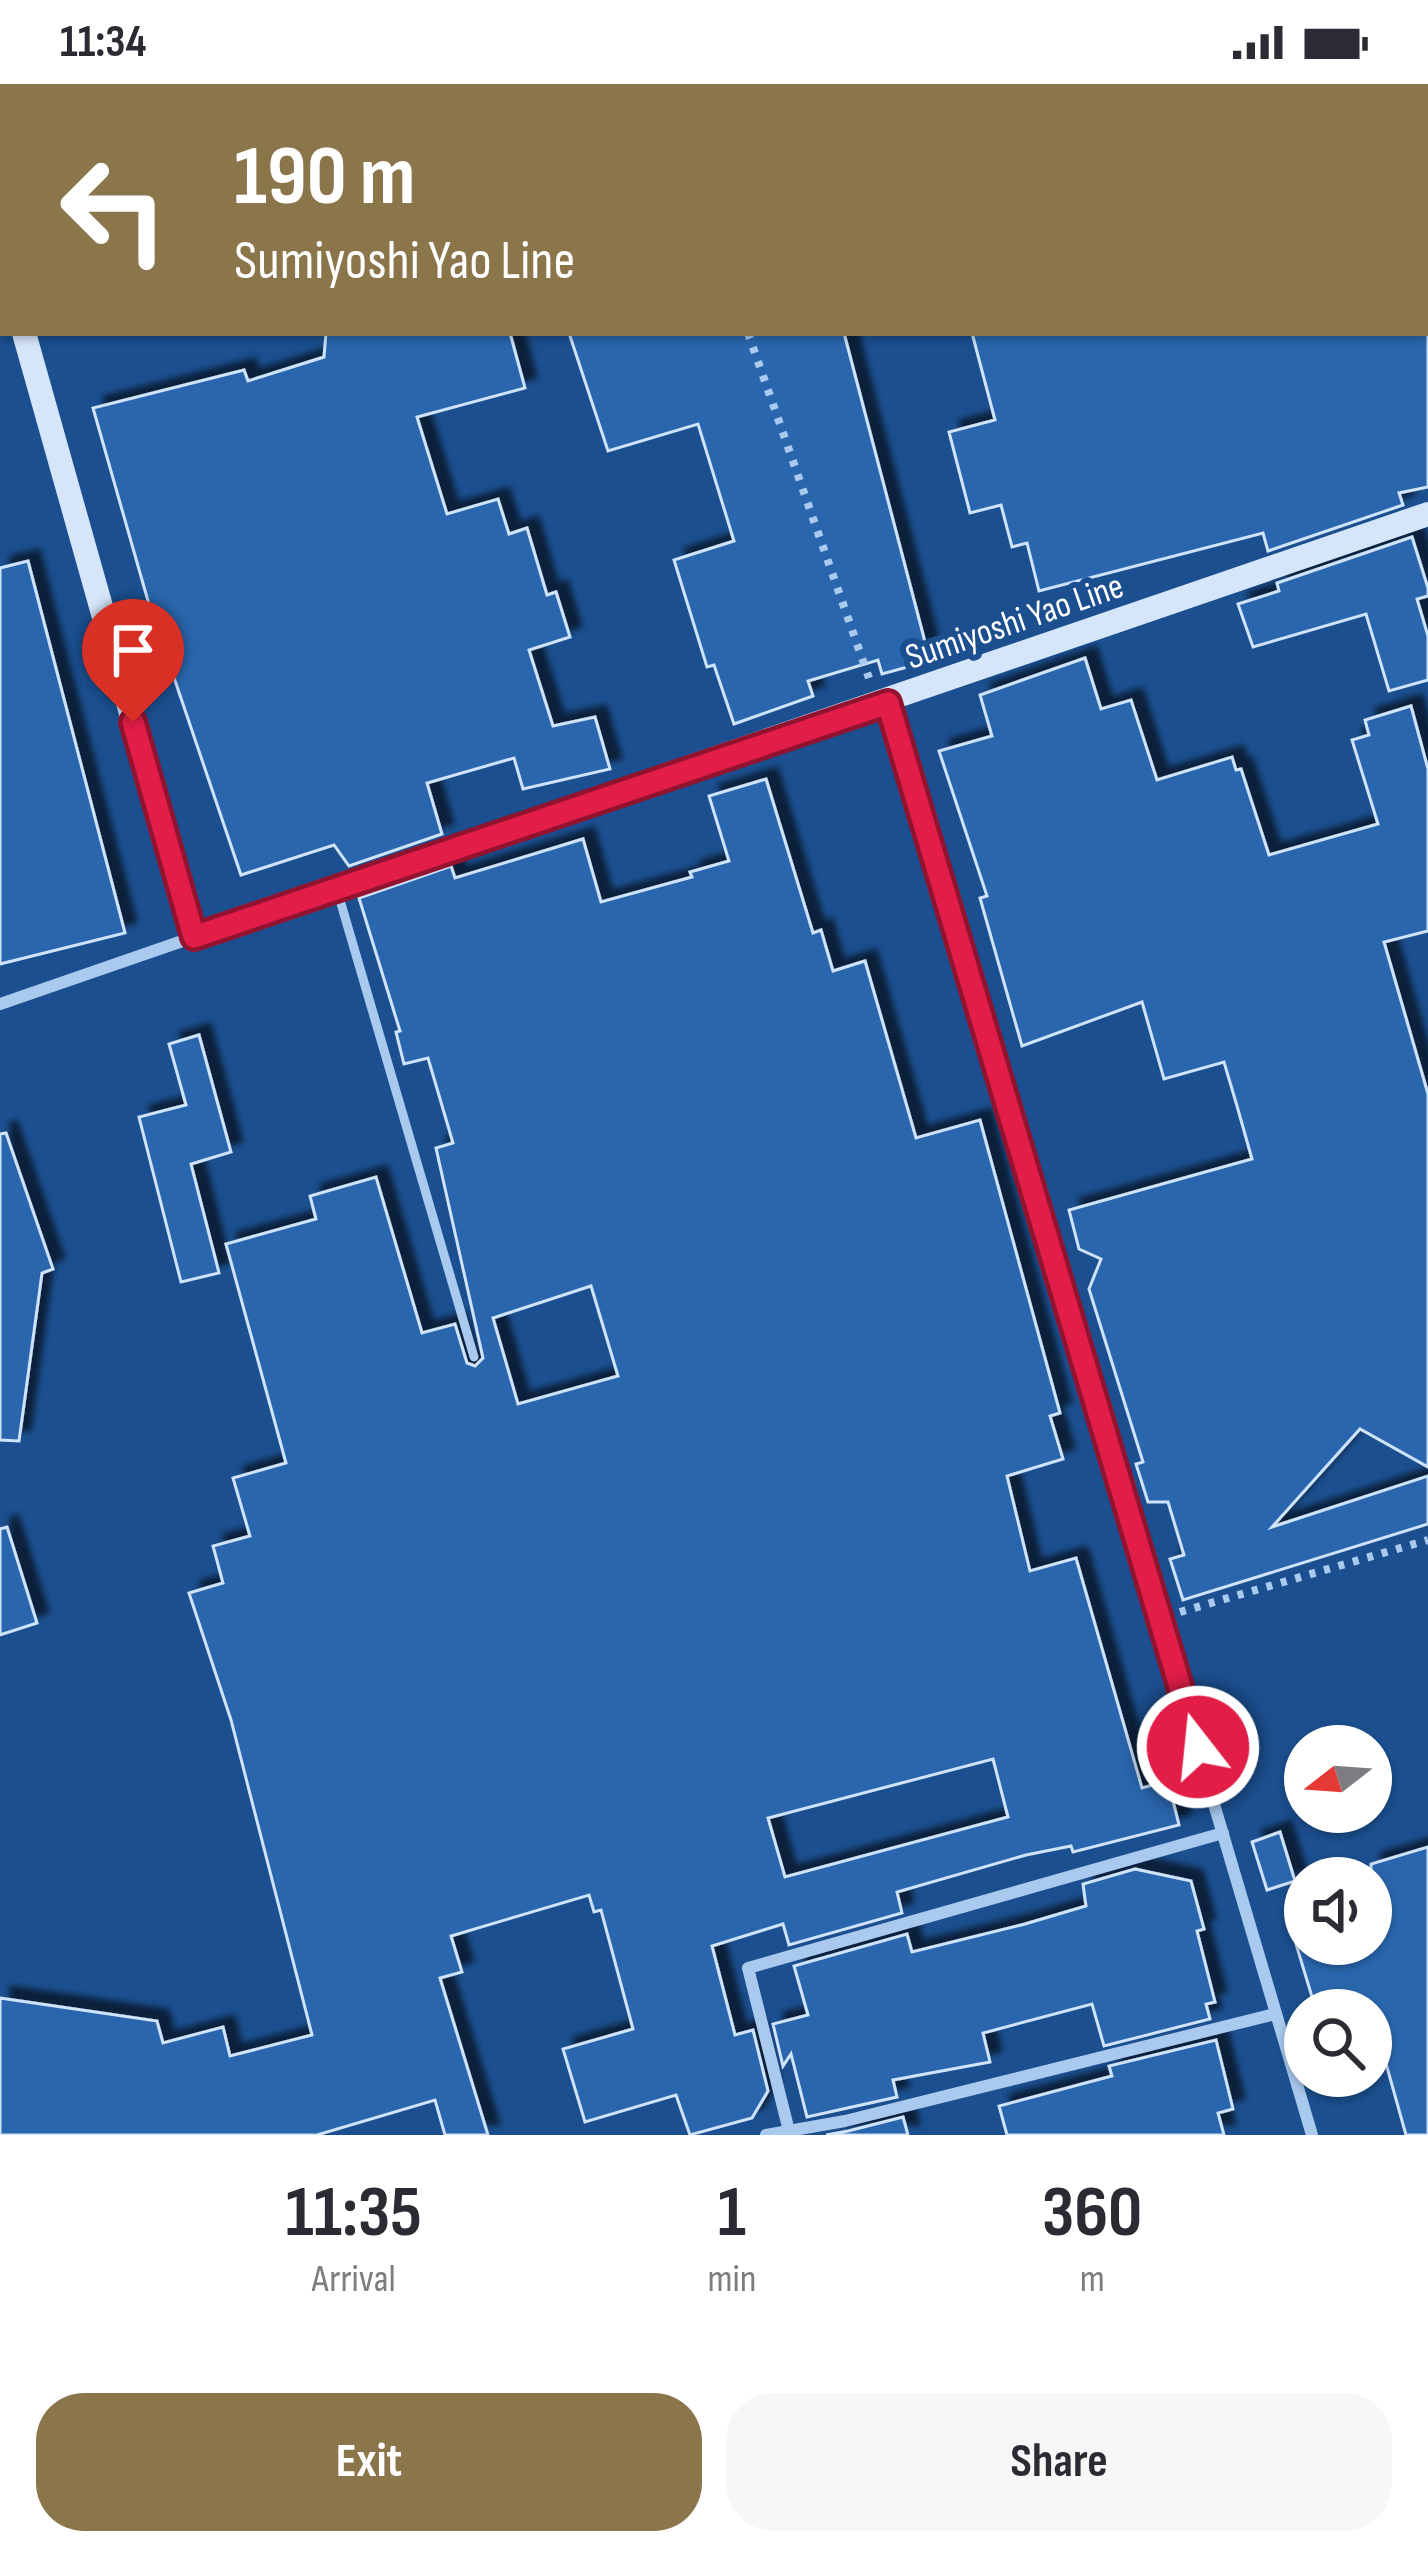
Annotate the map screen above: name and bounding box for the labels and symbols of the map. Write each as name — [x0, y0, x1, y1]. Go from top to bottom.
street label: Sumiyoshi Yao Line — [900, 565, 1129, 680]
pin — [82, 599, 184, 722]
position arrow — [1135, 1684, 1261, 1810]
north arrow — [1284, 1725, 1392, 1833]

